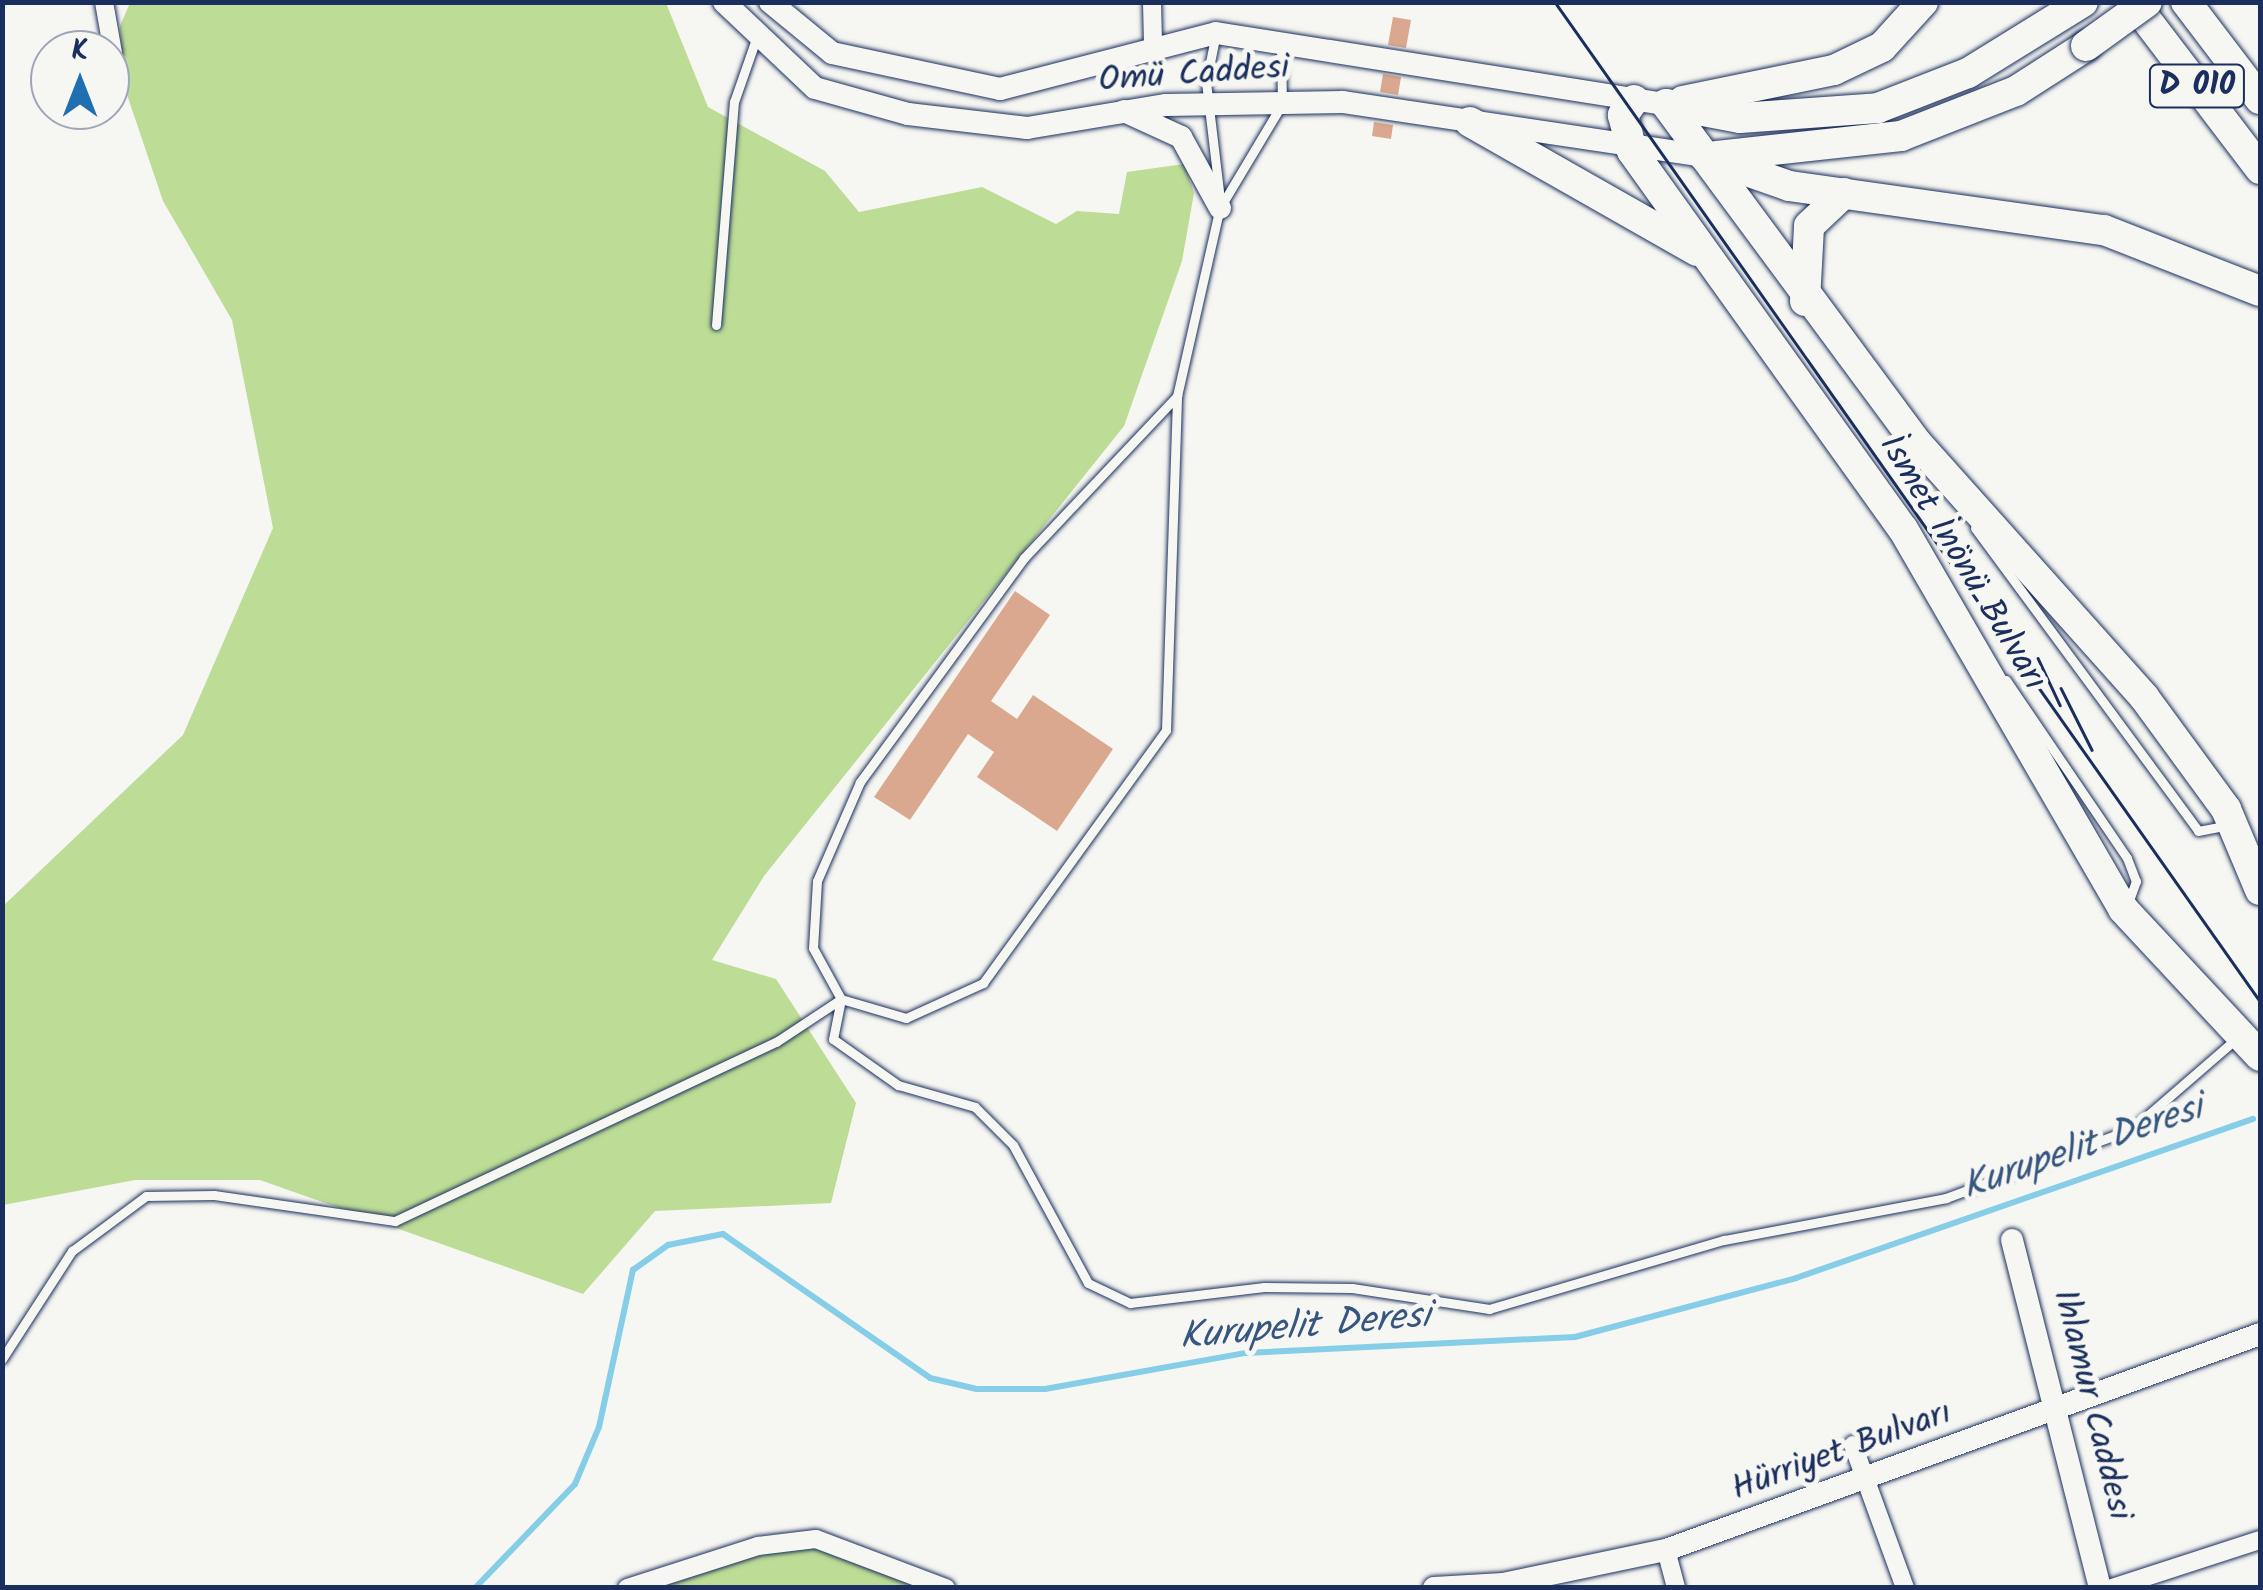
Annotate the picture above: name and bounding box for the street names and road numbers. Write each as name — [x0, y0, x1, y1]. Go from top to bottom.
street label: Omü Caddesi — [1097, 47, 1291, 103]
road number: D 010 — [2147, 59, 2247, 113]
street label: İsmet İnönü Bulvarı — [1869, 427, 2055, 699]
street label: Ihlamur Caddesi — [2042, 1285, 2140, 1525]
street label: Hürriyet Bulvarı — [1726, 1393, 1958, 1511]

